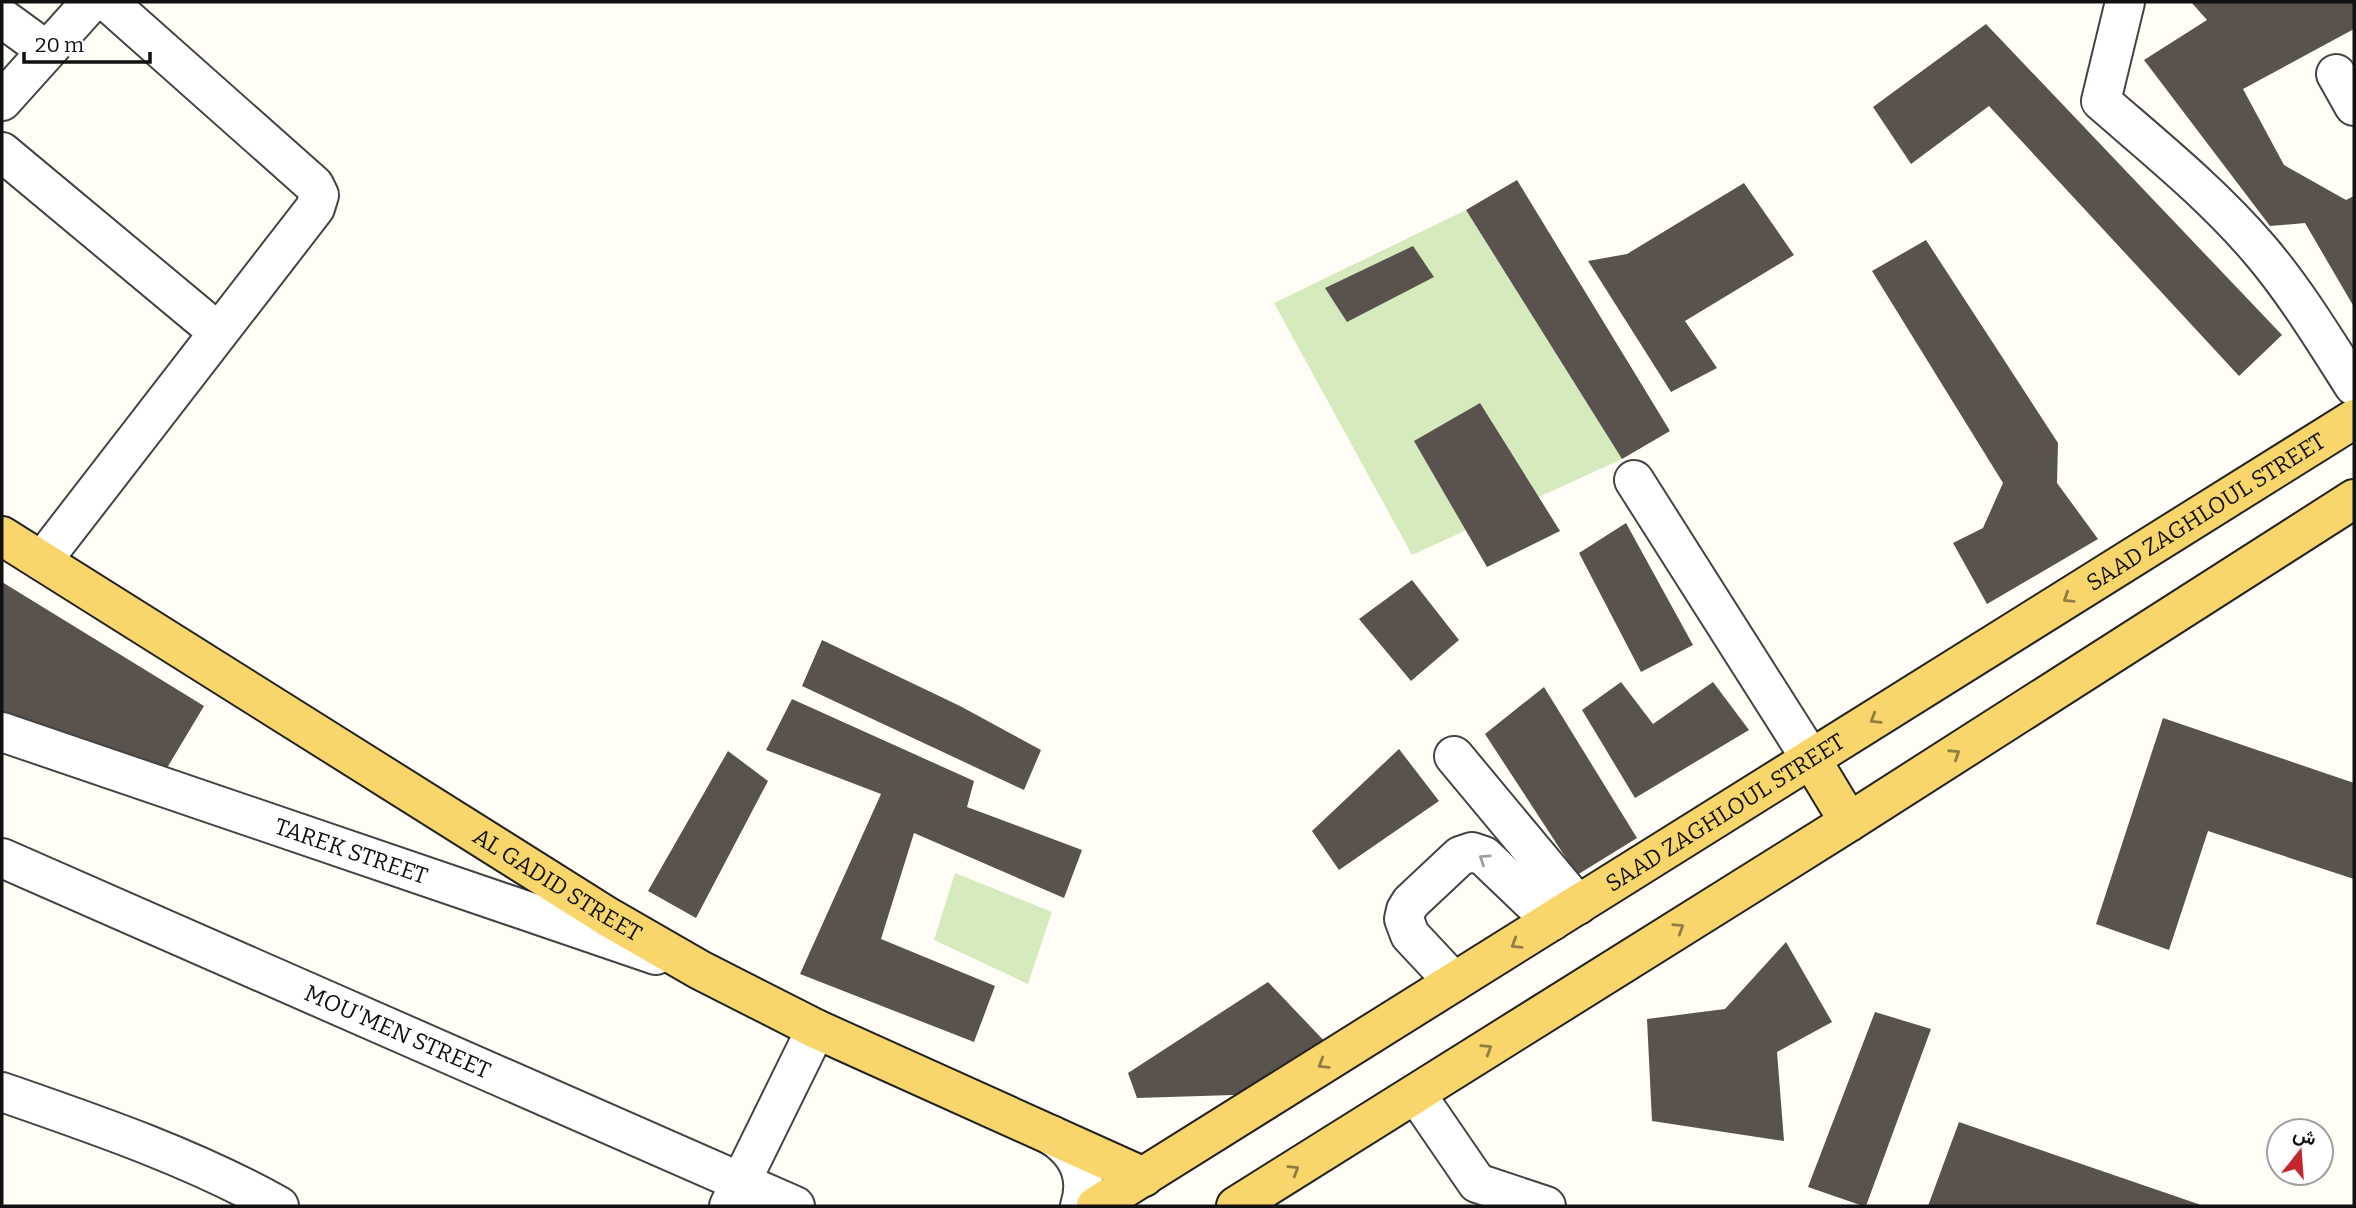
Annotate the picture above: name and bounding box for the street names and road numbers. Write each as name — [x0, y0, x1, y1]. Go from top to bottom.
street label: SAAD ZAGHLOUL STREET — [2081, 427, 2330, 597]
street label: SAAD ZAGHLOUL STREET — [1600, 727, 1850, 898]
street label: TAREK STREET — [271, 812, 431, 890]
street label: AL GADID STREET — [468, 822, 647, 948]
street label: MOU'MEN STREET — [300, 979, 495, 1085]

